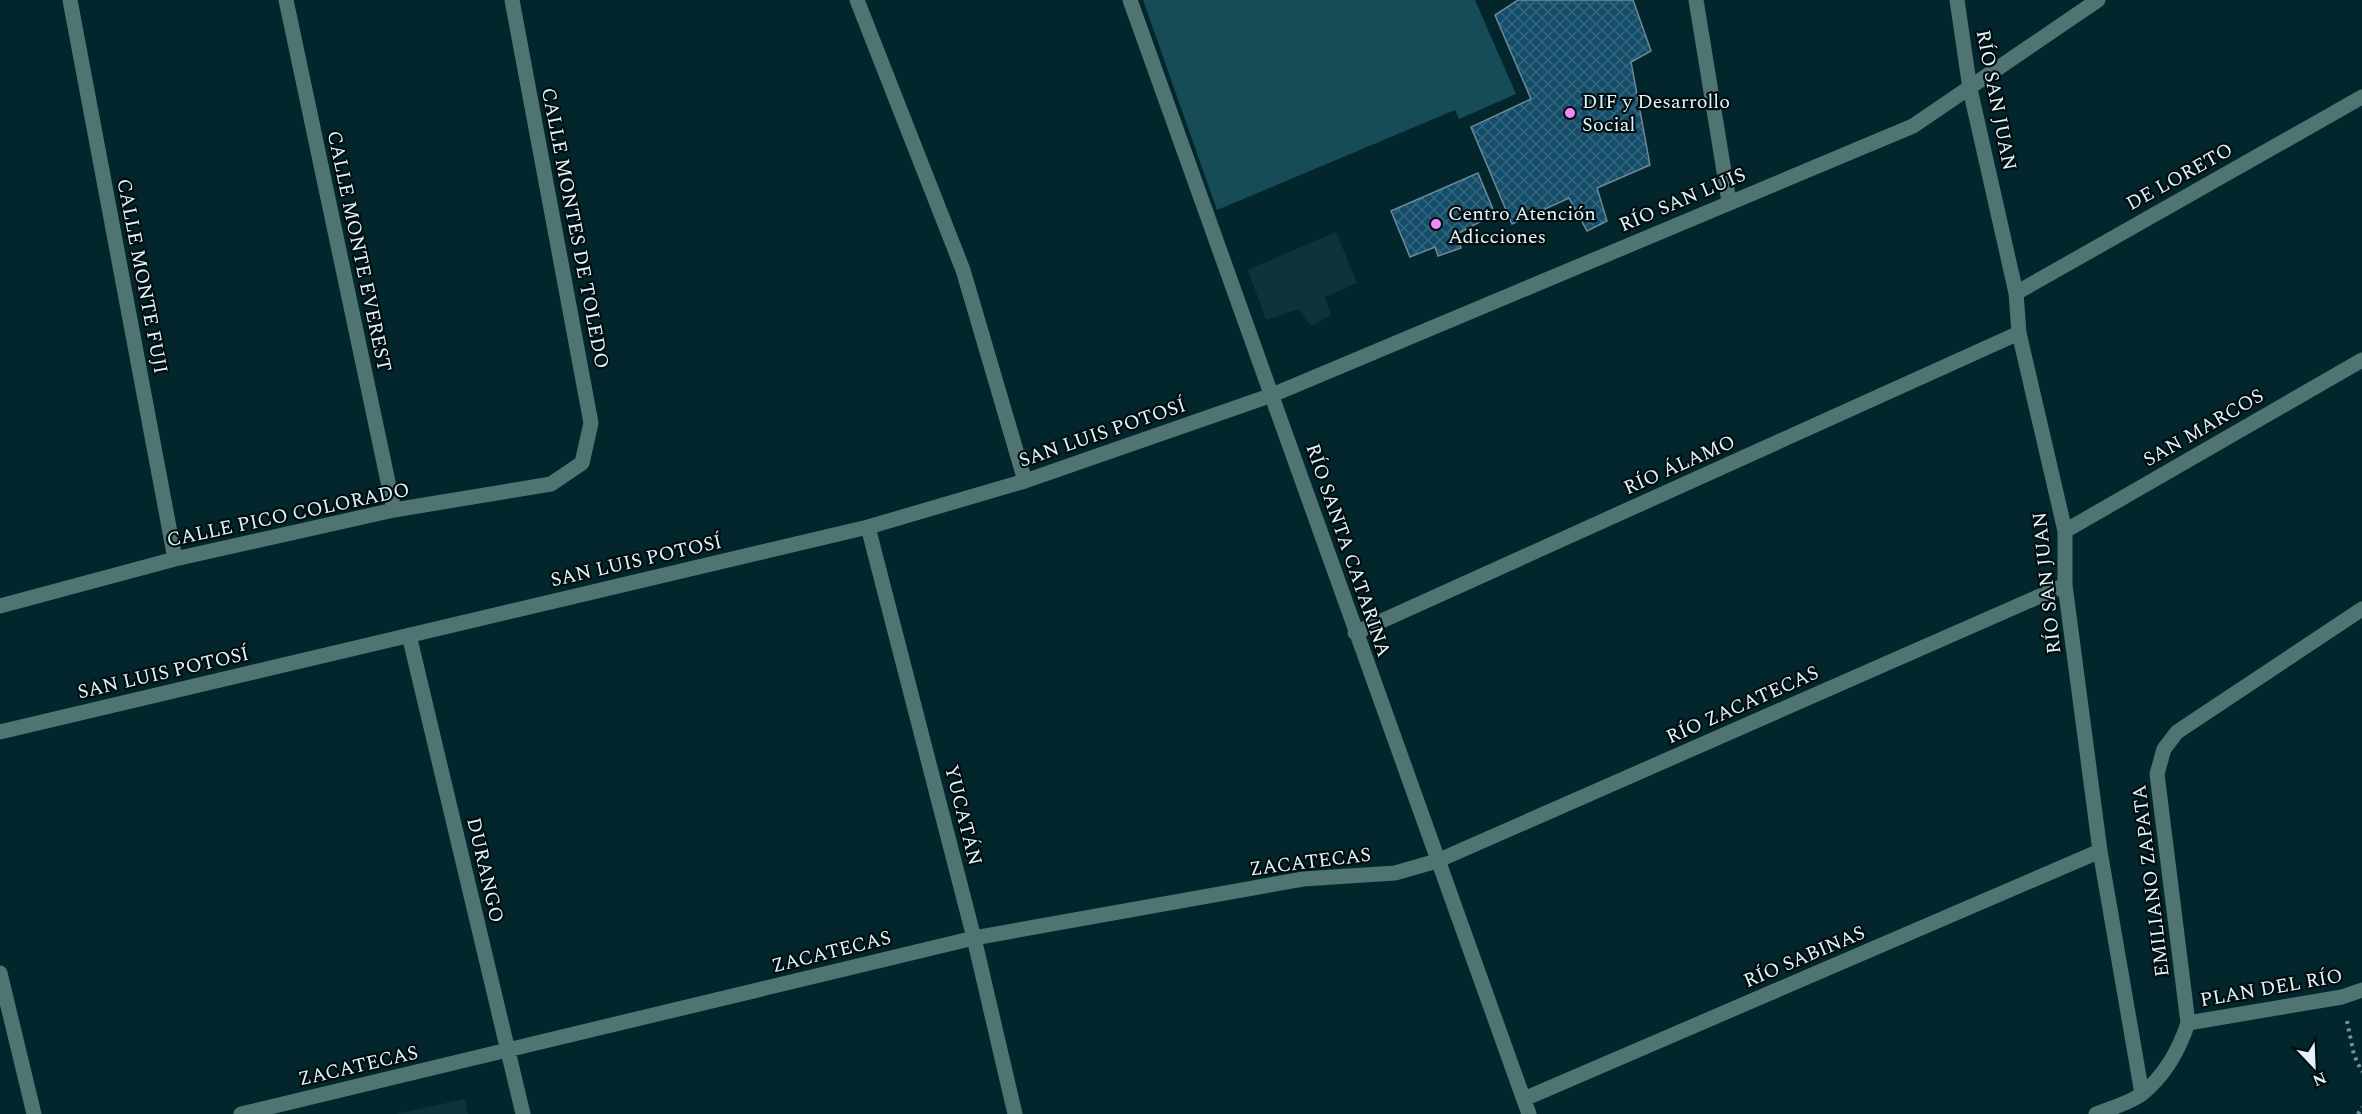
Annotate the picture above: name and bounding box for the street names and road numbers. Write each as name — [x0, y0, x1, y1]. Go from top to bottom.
street label: RÍO SAN JUAN — [1968, 27, 2024, 173]
street label: CALLE MONTES DE TOLEDO — [533, 85, 617, 371]
street label: CALLE MONTE EVEREST — [319, 128, 399, 375]
street label: DE LORETO — [2121, 135, 2238, 219]
street label: RÍO SAN LUIS — [1614, 160, 1750, 240]
street label: CALLE MONTE FUJI — [108, 176, 176, 376]
street label: SAN MARCOS — [2138, 381, 2269, 475]
street label: SAN LUIS POTOSÍ — [1015, 390, 1190, 476]
street label: RÍO ÁLAMO — [1619, 427, 1740, 503]
street label: RÍO SANTA CATARINA — [1297, 439, 1399, 661]
street label: CALLE PICO COLORADO — [164, 475, 413, 555]
street label: RÍO SAN JUAN — [2025, 510, 2069, 655]
street label: SAN LUIS POTOSÍ — [548, 527, 725, 595]
street label: SAN LUIS POTOSÍ — [75, 639, 252, 707]
street label: RÍO ZACATECAS — [1661, 658, 1824, 752]
street label: YUCATÁN — [936, 762, 990, 869]
street label: EMILIANO ZAPATA — [2124, 783, 2178, 979]
street label: DURANGO — [458, 815, 512, 926]
street label: ZACATECAS — [1248, 840, 1373, 884]
street label: RÍO SABINAS — [1739, 918, 1870, 996]
street label: ZACATECAS — [768, 923, 894, 981]
street label: PLAN DEL RÍO — [2198, 961, 2345, 1015]
street label: ZACATECAS — [295, 1038, 421, 1094]

